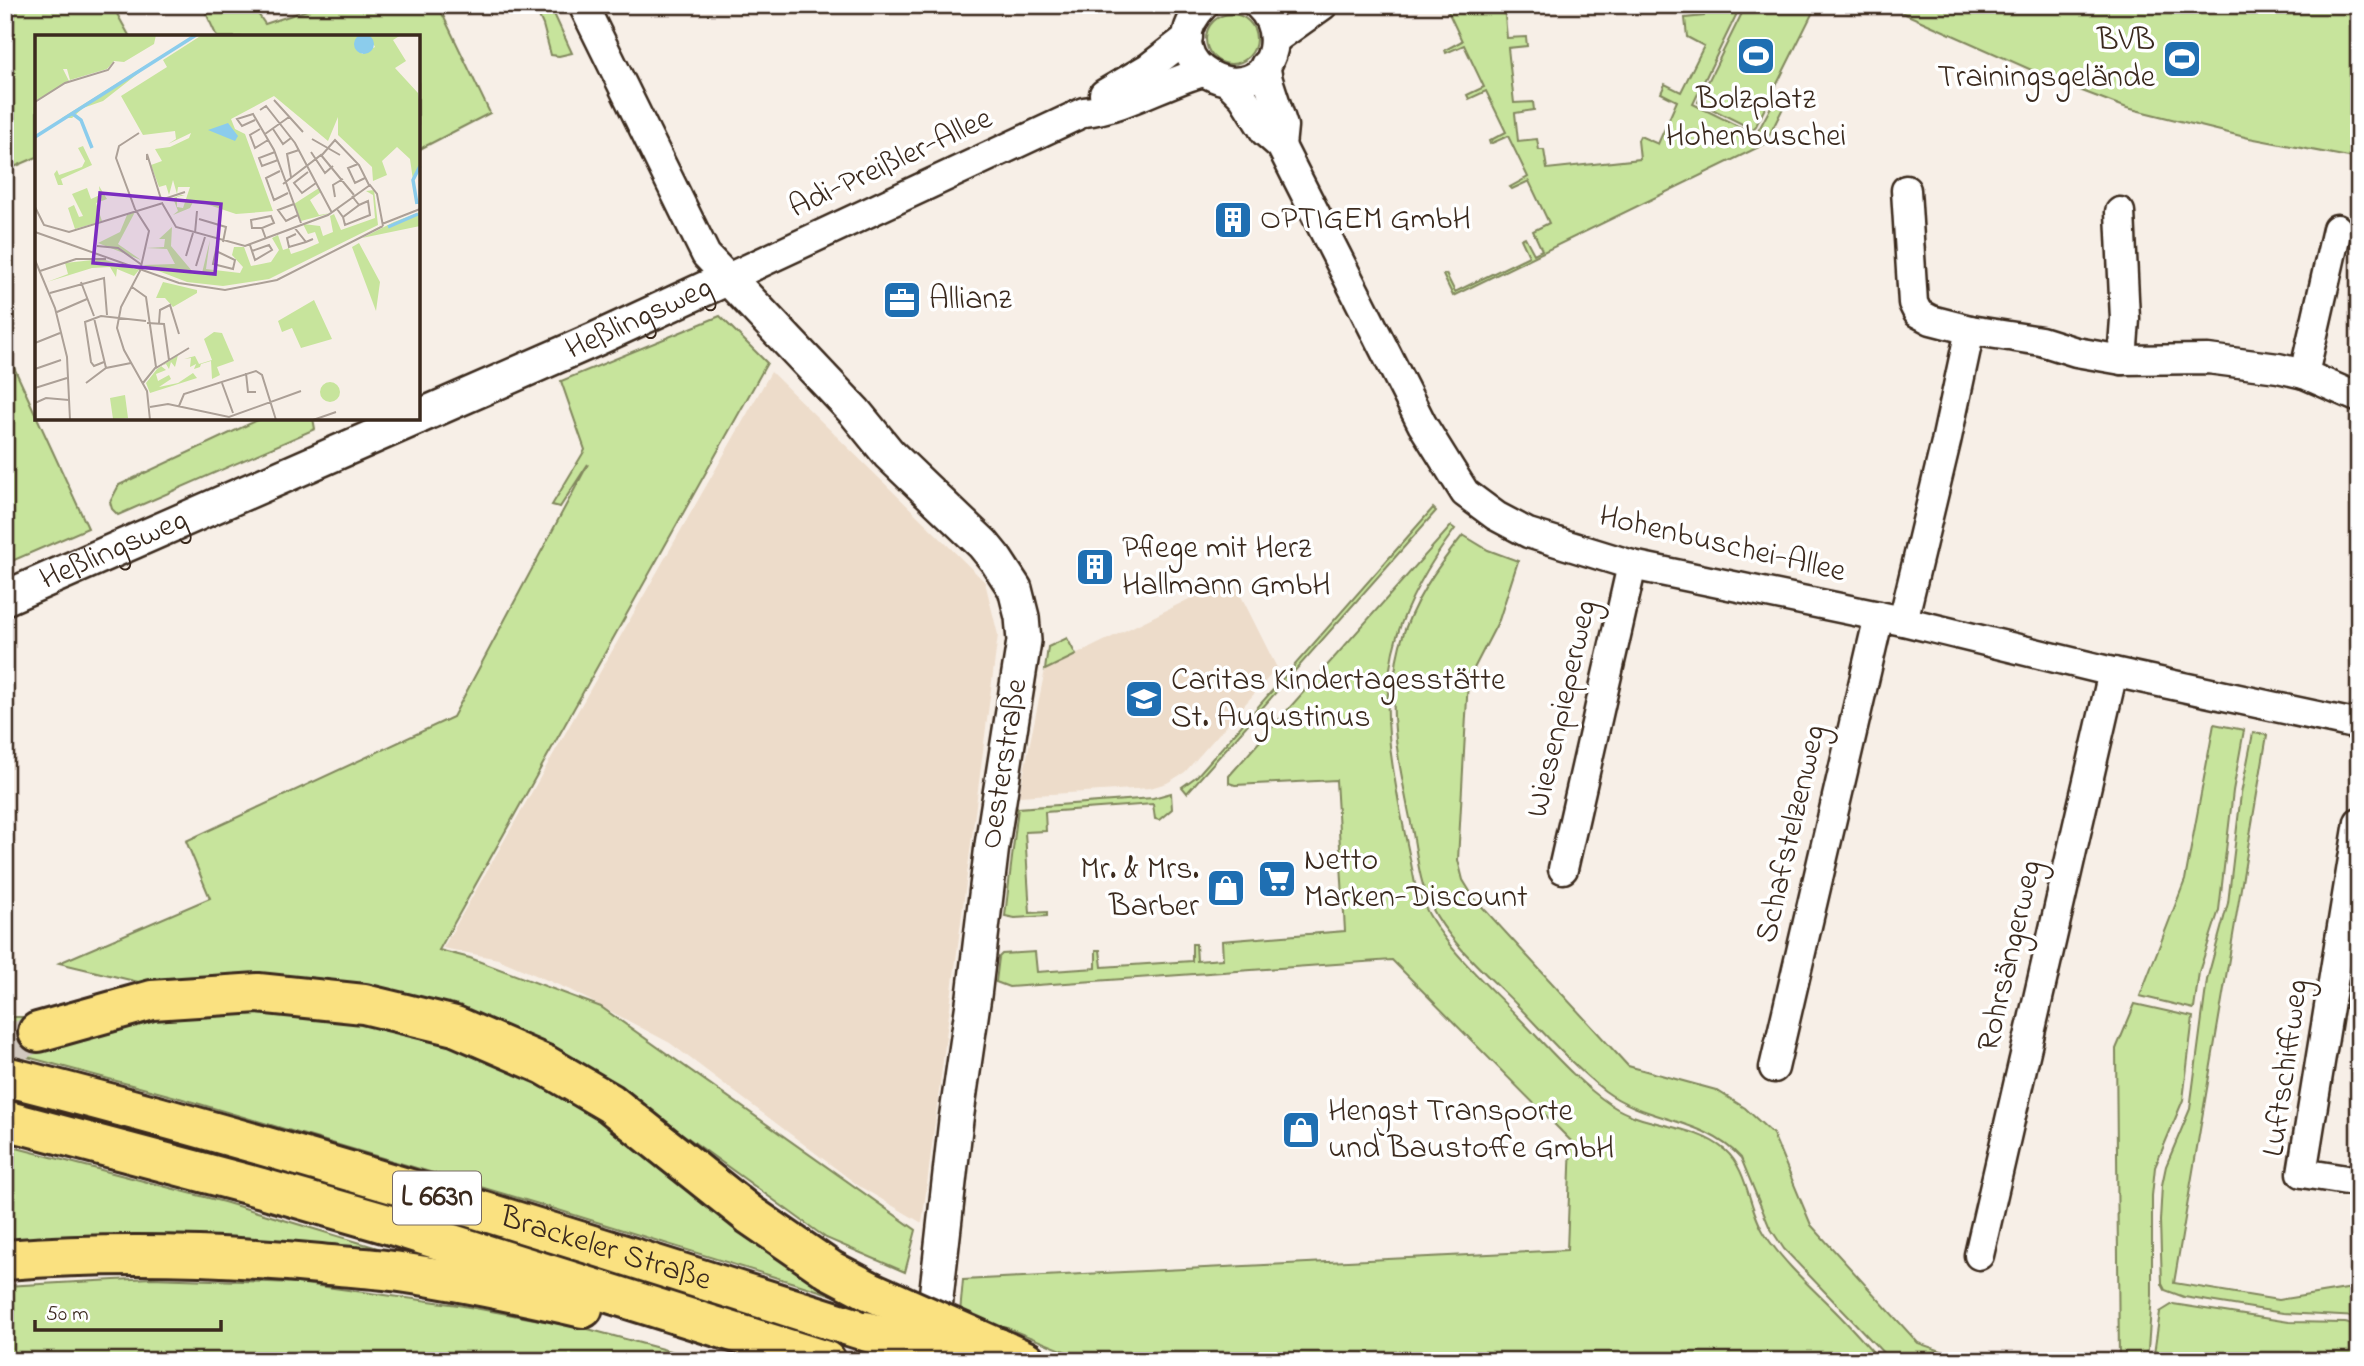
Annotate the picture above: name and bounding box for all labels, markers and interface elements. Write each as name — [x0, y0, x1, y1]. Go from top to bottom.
place label: BVB Trainingsgelände — [1937, 18, 2156, 102]
inset map — [35, 35, 420, 420]
sports icon: Bolzplatz Hohenbuschei — [1735, 35, 1777, 77]
sports icon: BVB Trainingsgelände — [2161, 38, 2203, 80]
place label: Bolzplatz Hohenbuschei — [1666, 77, 1846, 161]
street label: Adi-Preißler-Allee — [782, 96, 1001, 232]
place label: OPTIGEM GmbH — [1260, 197, 1471, 244]
building icon: OPTIGEM GmbH — [1212, 199, 1254, 241]
street label: Heßlingsweg — [558, 265, 720, 373]
place label: Allianz — [929, 277, 1012, 324]
office icon: Allianz — [881, 279, 923, 321]
street label: Hohenbuschei-Allee — [1594, 494, 1851, 596]
street label: Heßlingsweg — [33, 497, 195, 603]
place label: Pflege mit Herz Hallmann GmbH — [1122, 526, 1331, 610]
building icon: Pflege mit Herz Hallmann GmbH — [1074, 546, 1116, 588]
street label: Wiesenpieperweg — [1515, 596, 1611, 822]
place label: Caritas Kindertagesstätte St. Augustinus — [1171, 658, 1506, 742]
street label: Oesterstraße — [968, 675, 1042, 853]
school or university icon: Caritas Kindertagesstätte St. Augustinus — [1123, 678, 1165, 720]
street label: Schafstelzenweg — [1744, 721, 1840, 947]
place label: Netto Marken-Discount — [1304, 838, 1528, 922]
place label: Mr. & Mrs. Barber — [1080, 847, 1199, 931]
street label: Rohrsängerweg — [1966, 856, 2056, 1056]
supermarket icon: Netto Marken-Discount — [1256, 858, 1298, 900]
shop icon: Mr. & Mrs. Barber — [1205, 867, 1247, 909]
street label: Luftschiffweg — [2251, 976, 2323, 1160]
place label: Hengst Transporte und Baustoffe GmbH — [1328, 1089, 1614, 1173]
shop icon: Hengst Transporte und Baustoffe GmbH — [1280, 1109, 1322, 1151]
road number: L 663n — [393, 1172, 481, 1224]
street label: Brackeler Straße — [493, 1194, 717, 1305]
scale bar — [35, 1289, 220, 1333]
text: 50 m — [46, 1300, 89, 1330]

